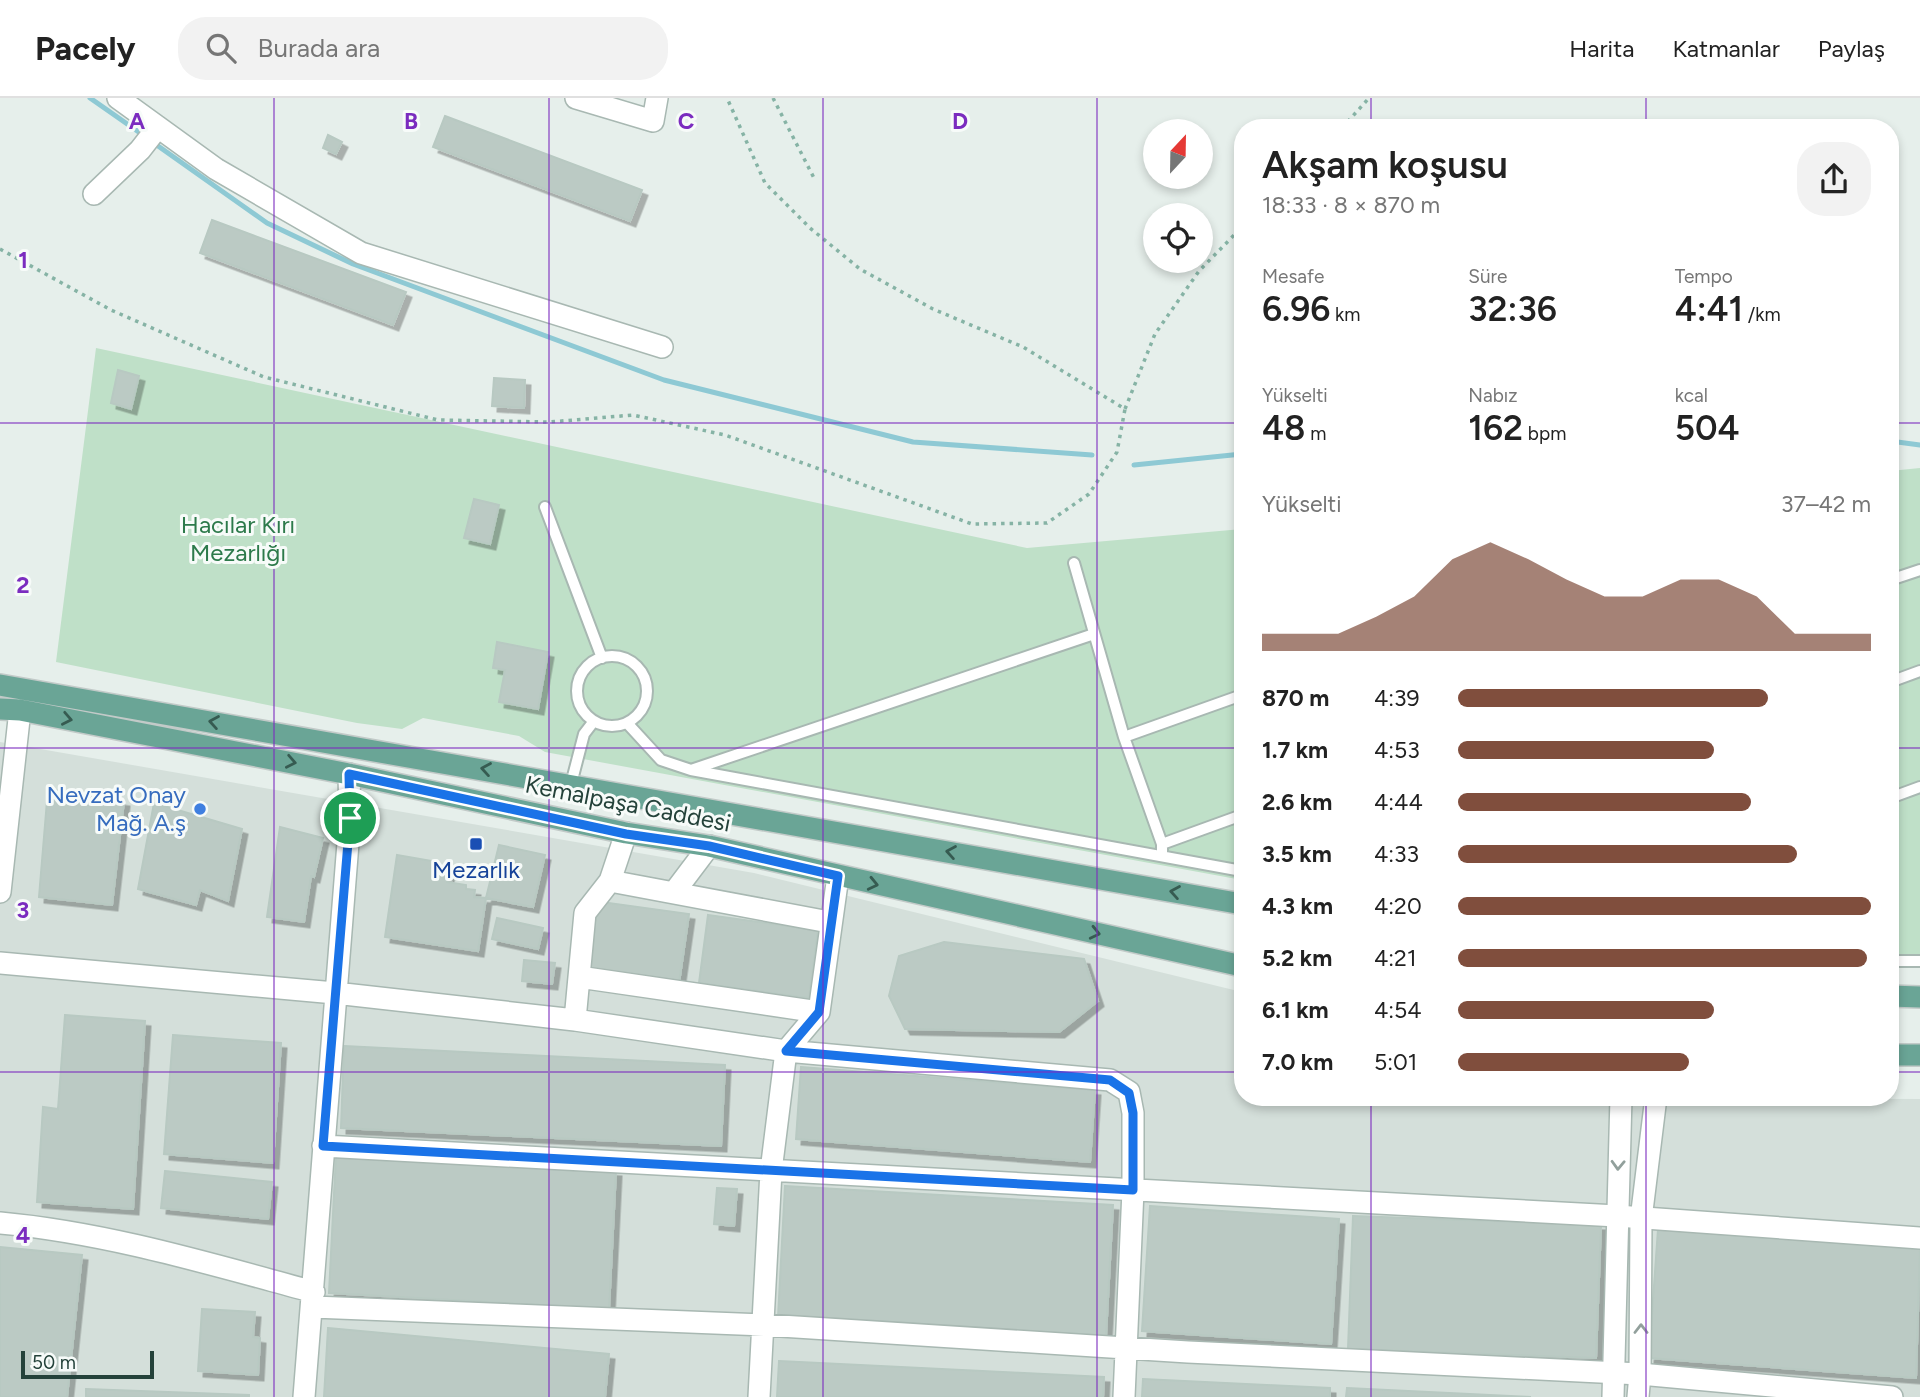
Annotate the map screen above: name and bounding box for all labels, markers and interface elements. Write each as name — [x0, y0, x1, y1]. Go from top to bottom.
search box — [178, 17, 668, 80]
text: Pacely — [35, 29, 136, 68]
icon: search — [202, 29, 240, 67]
text: Burada ara — [258, 32, 380, 64]
text: Harita — [1569, 34, 1634, 63]
text: Katmanlar — [1672, 34, 1780, 63]
text: Paylaş — [1818, 34, 1885, 63]
text: A — [129, 107, 146, 135]
text: B — [404, 107, 418, 135]
text: C — [678, 107, 695, 135]
text: D — [952, 107, 968, 135]
north arrow — [1143, 119, 1213, 189]
map controls — [1143, 119, 1213, 273]
text: Akşam koşusu — [1262, 142, 1508, 188]
button: share — [1797, 142, 1871, 216]
text: 18:33 · 8 × 870 m — [1262, 191, 1440, 219]
button: locate — [1143, 203, 1213, 273]
text: 1 — [18, 246, 28, 274]
text: Mesafe — [1262, 265, 1324, 288]
text: Süre — [1468, 265, 1507, 288]
text: Tempo — [1675, 265, 1733, 288]
text: 6.96 — [1262, 288, 1330, 330]
text: 32:36 — [1468, 288, 1557, 330]
text: 4:41 — [1675, 288, 1743, 330]
text: km — [1330, 303, 1360, 326]
text: /km — [1743, 303, 1781, 326]
text: Yükselti — [1262, 384, 1328, 407]
text: Nabız — [1468, 384, 1518, 407]
text: kcal — [1675, 384, 1708, 407]
text: 48 — [1262, 407, 1305, 449]
text: 162 — [1468, 407, 1523, 449]
text: 504 — [1675, 407, 1739, 449]
text: m — [1305, 422, 1326, 445]
text: bpm — [1523, 422, 1566, 445]
text: Yükselti — [1262, 490, 1342, 518]
text: 37–42 m — [1781, 490, 1871, 518]
park label: Hacılar Kırı Mezarlığı — [181, 510, 295, 567]
text: 2 — [16, 571, 30, 599]
text: 870 m — [1262, 684, 1329, 712]
text: 4:39 — [1374, 684, 1420, 712]
one-way arrow — [61, 711, 73, 726]
one-way arrow — [208, 715, 220, 730]
text: 1.7 km — [1262, 736, 1328, 764]
text: 4:53 — [1374, 736, 1420, 764]
one-way arrow — [285, 754, 297, 769]
one-way arrow — [480, 762, 492, 777]
street label: Kemalpaşa Caddesi — [523, 769, 733, 838]
place label: Nevzat Onay Mağ. A.ş — [46, 780, 186, 837]
pin — [320, 788, 380, 848]
text: 2.6 km — [1262, 788, 1332, 816]
text: 4:44 — [1374, 788, 1423, 816]
icon: arrive — [331, 799, 369, 837]
marker: Nevzat Onay Mağ. A.ş — [192, 801, 208, 817]
marker: Mezarlık — [468, 836, 484, 852]
text: 3.5 km — [1262, 840, 1332, 868]
text: 4:33 — [1374, 840, 1419, 868]
one-way arrow — [945, 845, 957, 860]
place label: Mezarlık — [432, 855, 520, 884]
one-way arrow — [867, 875, 879, 890]
one-way arrow — [1169, 885, 1181, 900]
text: 4.3 km — [1262, 892, 1333, 920]
text: 4:20 — [1374, 892, 1422, 920]
text: 3 — [17, 896, 29, 924]
one-way arrow — [1089, 925, 1101, 940]
text: 5.2 km — [1262, 944, 1332, 972]
text: 4:21 — [1374, 944, 1416, 972]
text: 6.1 km — [1262, 996, 1329, 1024]
text: 4:54 — [1374, 996, 1422, 1024]
text: 7.0 km — [1262, 1048, 1333, 1076]
text: 5:01 — [1374, 1048, 1417, 1076]
one-way arrow — [1611, 1160, 1626, 1171]
text: 4 — [16, 1221, 30, 1249]
one-way arrow — [1633, 1323, 1649, 1334]
scale bar — [21, 1348, 154, 1380]
text: 50 m — [32, 1351, 76, 1374]

